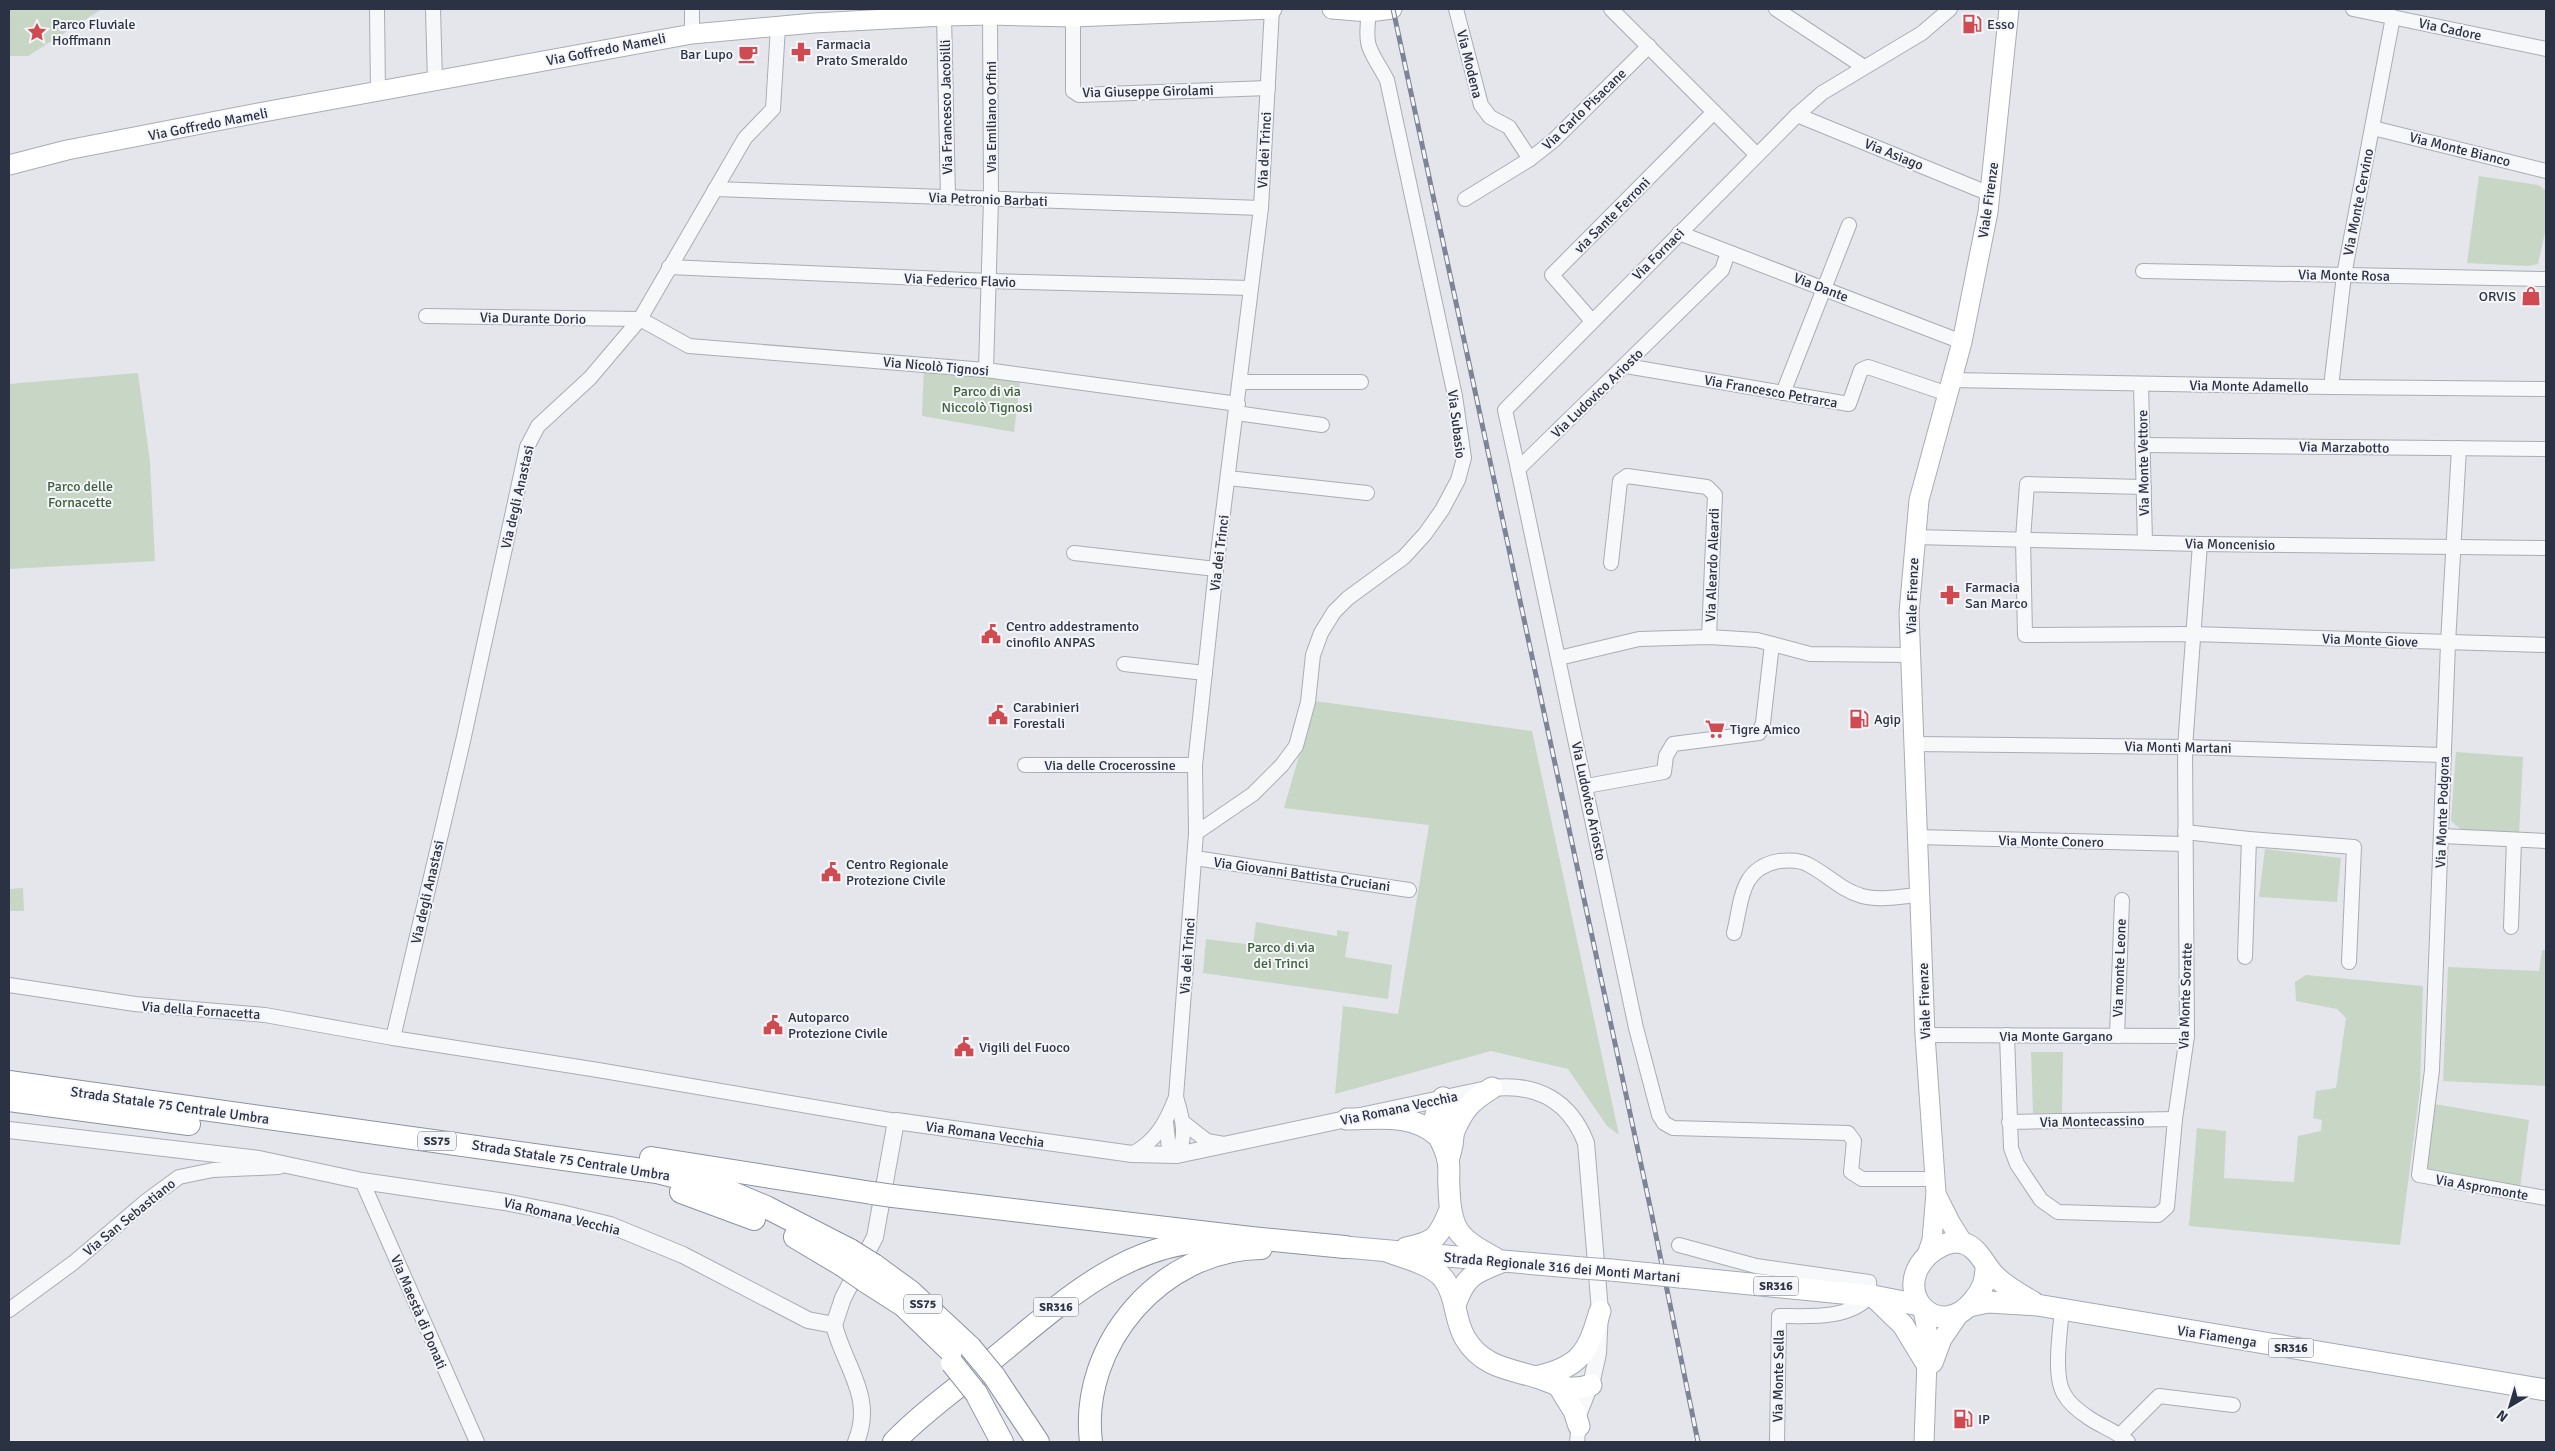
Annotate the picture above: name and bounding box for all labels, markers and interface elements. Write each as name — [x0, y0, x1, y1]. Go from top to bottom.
fuel station icon: Esso — [1961, 13, 1983, 35]
street label: Via Cadore — [2417, 15, 2483, 44]
place label: Parco Fluviale Hoffmann — [52, 16, 135, 49]
place label: Esso — [1987, 16, 2014, 33]
place icon: Parco Fluviale Hoffmann — [26, 21, 48, 43]
street label: Via Modena — [1453, 28, 1486, 100]
street label: Via Goffredo Mameli — [545, 30, 667, 69]
place label: Farmacia Prato Smeraldo — [816, 36, 908, 69]
street label: Via Francesco Jacobilli — [937, 39, 956, 175]
pharmacy icon: Farmacia Prato Smeraldo — [790, 41, 812, 63]
cafe icon: Bar Lupo — [737, 43, 759, 65]
place label: Bar Lupo — [680, 46, 733, 63]
street label: Via Emiliano Orfini — [983, 61, 1000, 173]
street label: Via Carlo Pisacane — [1539, 65, 1630, 154]
street label: Via Giuseppe Girolami — [1082, 82, 1214, 101]
street label: Via Goffredo Mameli — [147, 105, 269, 144]
street label: Via dei Trinci — [1254, 111, 1275, 189]
street label: Via Monte Bianco — [2407, 129, 2512, 170]
street label: Via Asiago — [1862, 135, 1926, 174]
street label: Via Monte Cervino — [2340, 147, 2377, 257]
street label: Viale Firenze — [1975, 161, 2002, 239]
street label: via Sante Ferroni — [1571, 174, 1654, 257]
street label: Via Petronio Barbati — [928, 189, 1048, 210]
street label: Via Fornaci — [1629, 225, 1688, 284]
street label: Via Monte Rosa — [2298, 266, 2390, 285]
street label: Via Dante — [1791, 269, 1851, 306]
street label: Via Federico Flavio — [904, 270, 1016, 291]
shop icon: ORVIS — [2520, 285, 2542, 307]
place label: ORVIS — [2479, 288, 2516, 305]
street label: Via Durante Dorio — [480, 309, 586, 328]
street label: Via Ludovico Ariosto — [1548, 345, 1647, 442]
street label: Via Nicolò Tignosi — [882, 353, 990, 380]
street label: Via Francesco Petrarca — [1703, 371, 1839, 412]
street label: Via Monte Adamello — [2189, 377, 2309, 396]
park label: Parco di via Niccolò Tignosi — [942, 383, 1032, 416]
street label: Via Subasio — [1444, 389, 1469, 459]
street label: Via Monte Vettore — [2134, 410, 2153, 516]
street label: Via Marzabotto — [2299, 438, 2389, 457]
street label: Via degli Anastasi — [497, 443, 538, 551]
park label: Parco delle Fornacette — [47, 478, 113, 511]
street label: Via Aleardo Aleardi — [1702, 508, 1723, 622]
street label: Via dei Trinci — [1206, 514, 1233, 592]
street label: Via Moncenisio — [2185, 535, 2275, 554]
street label: Viale Firenze — [1903, 557, 1922, 635]
place label: Farmacia San Marco — [1965, 579, 2028, 612]
pharmacy icon: Farmacia San Marco — [1939, 584, 1961, 606]
place label: Centro addestramento cinofilo ANPAS — [1006, 618, 1139, 651]
public building icon: Centro addestramento cinofilo ANPAS — [980, 623, 1002, 645]
street label: Via Monte Giove — [2322, 630, 2418, 651]
place label: Carabinieri Forestali — [1013, 699, 1079, 732]
public building icon: Carabinieri Forestali — [987, 704, 1009, 726]
fuel station icon: Agip — [1848, 708, 1870, 730]
place label: Agip — [1874, 711, 1901, 728]
supermarket icon: Tigre Amico — [1704, 718, 1726, 740]
place label: Tigre Amico — [1730, 721, 1800, 738]
street label: Via Monti Martani — [2124, 738, 2232, 757]
street label: Via Ludovico Ariosto — [1568, 740, 1609, 862]
street label: Via Monte Podgora — [2432, 756, 2453, 868]
street label: Via delle Crocerossine — [1044, 757, 1176, 774]
street label: Via Monte Conero — [1998, 832, 2104, 851]
street label: Via degli Anastasi — [407, 838, 448, 946]
street label: Via Giovanni Battista Cruciani — [1213, 854, 1391, 895]
place label: Centro Regionale Protezione Civile — [846, 856, 949, 889]
public building icon: Centro Regionale Protezione Civile — [820, 861, 842, 883]
street label: Via dei Trinci — [1176, 917, 1199, 995]
street label: Via monte Leone — [2109, 918, 2130, 1018]
park label: Parco di via dei Trinci — [1247, 939, 1315, 972]
street label: Via Monte Soratte — [2175, 942, 2196, 1050]
street label: Viale Firenze — [1915, 962, 1934, 1040]
street label: Via della Fornacetta — [141, 998, 261, 1023]
place label: Autoparco Protezione Civile — [788, 1009, 888, 1042]
public building icon: Autoparco Protezione Civile — [762, 1014, 784, 1036]
street label: Via Monte Gargano — [1999, 1028, 2113, 1045]
public building icon: Vigili del Fuoco — [953, 1036, 975, 1058]
place label: Vigili del Fuoco — [979, 1039, 1070, 1056]
street label: Strada Statale 75 Centrale Umbra — [70, 1083, 270, 1128]
street label: Via Romana Vecchia — [1339, 1088, 1459, 1129]
street label: Via Montecassino — [2040, 1112, 2145, 1131]
street label: Via Romana Vecchia — [925, 1118, 1045, 1151]
road number: SS75 — [418, 1132, 456, 1150]
street label: Strada Statale 75 Centrale Umbra — [471, 1136, 671, 1185]
street label: Via Aspromonte — [2434, 1171, 2530, 1204]
street label: Via San Sebastiano — [80, 1175, 179, 1260]
street label: Via Romana Vecchia — [502, 1194, 622, 1239]
street label: Strada Regionale 316 dei Monti Martani — [1443, 1249, 1681, 1286]
street label: Via Maestà di Donati — [387, 1252, 450, 1372]
road number: SR316 — [1754, 1276, 1798, 1295]
road number: SS75 — [904, 1295, 942, 1314]
road number: SR316 — [1034, 1298, 1078, 1316]
street label: Via Fiamenga — [2176, 1322, 2258, 1351]
street label: Via Monte Sella — [1769, 1329, 1788, 1423]
road number: SR316 — [2268, 1339, 2314, 1358]
north arrow — [2485, 1381, 2535, 1431]
text: N — [2493, 1406, 2511, 1426]
fuel station icon: IP — [1952, 1408, 1974, 1430]
place label: IP — [1978, 1411, 1990, 1428]

